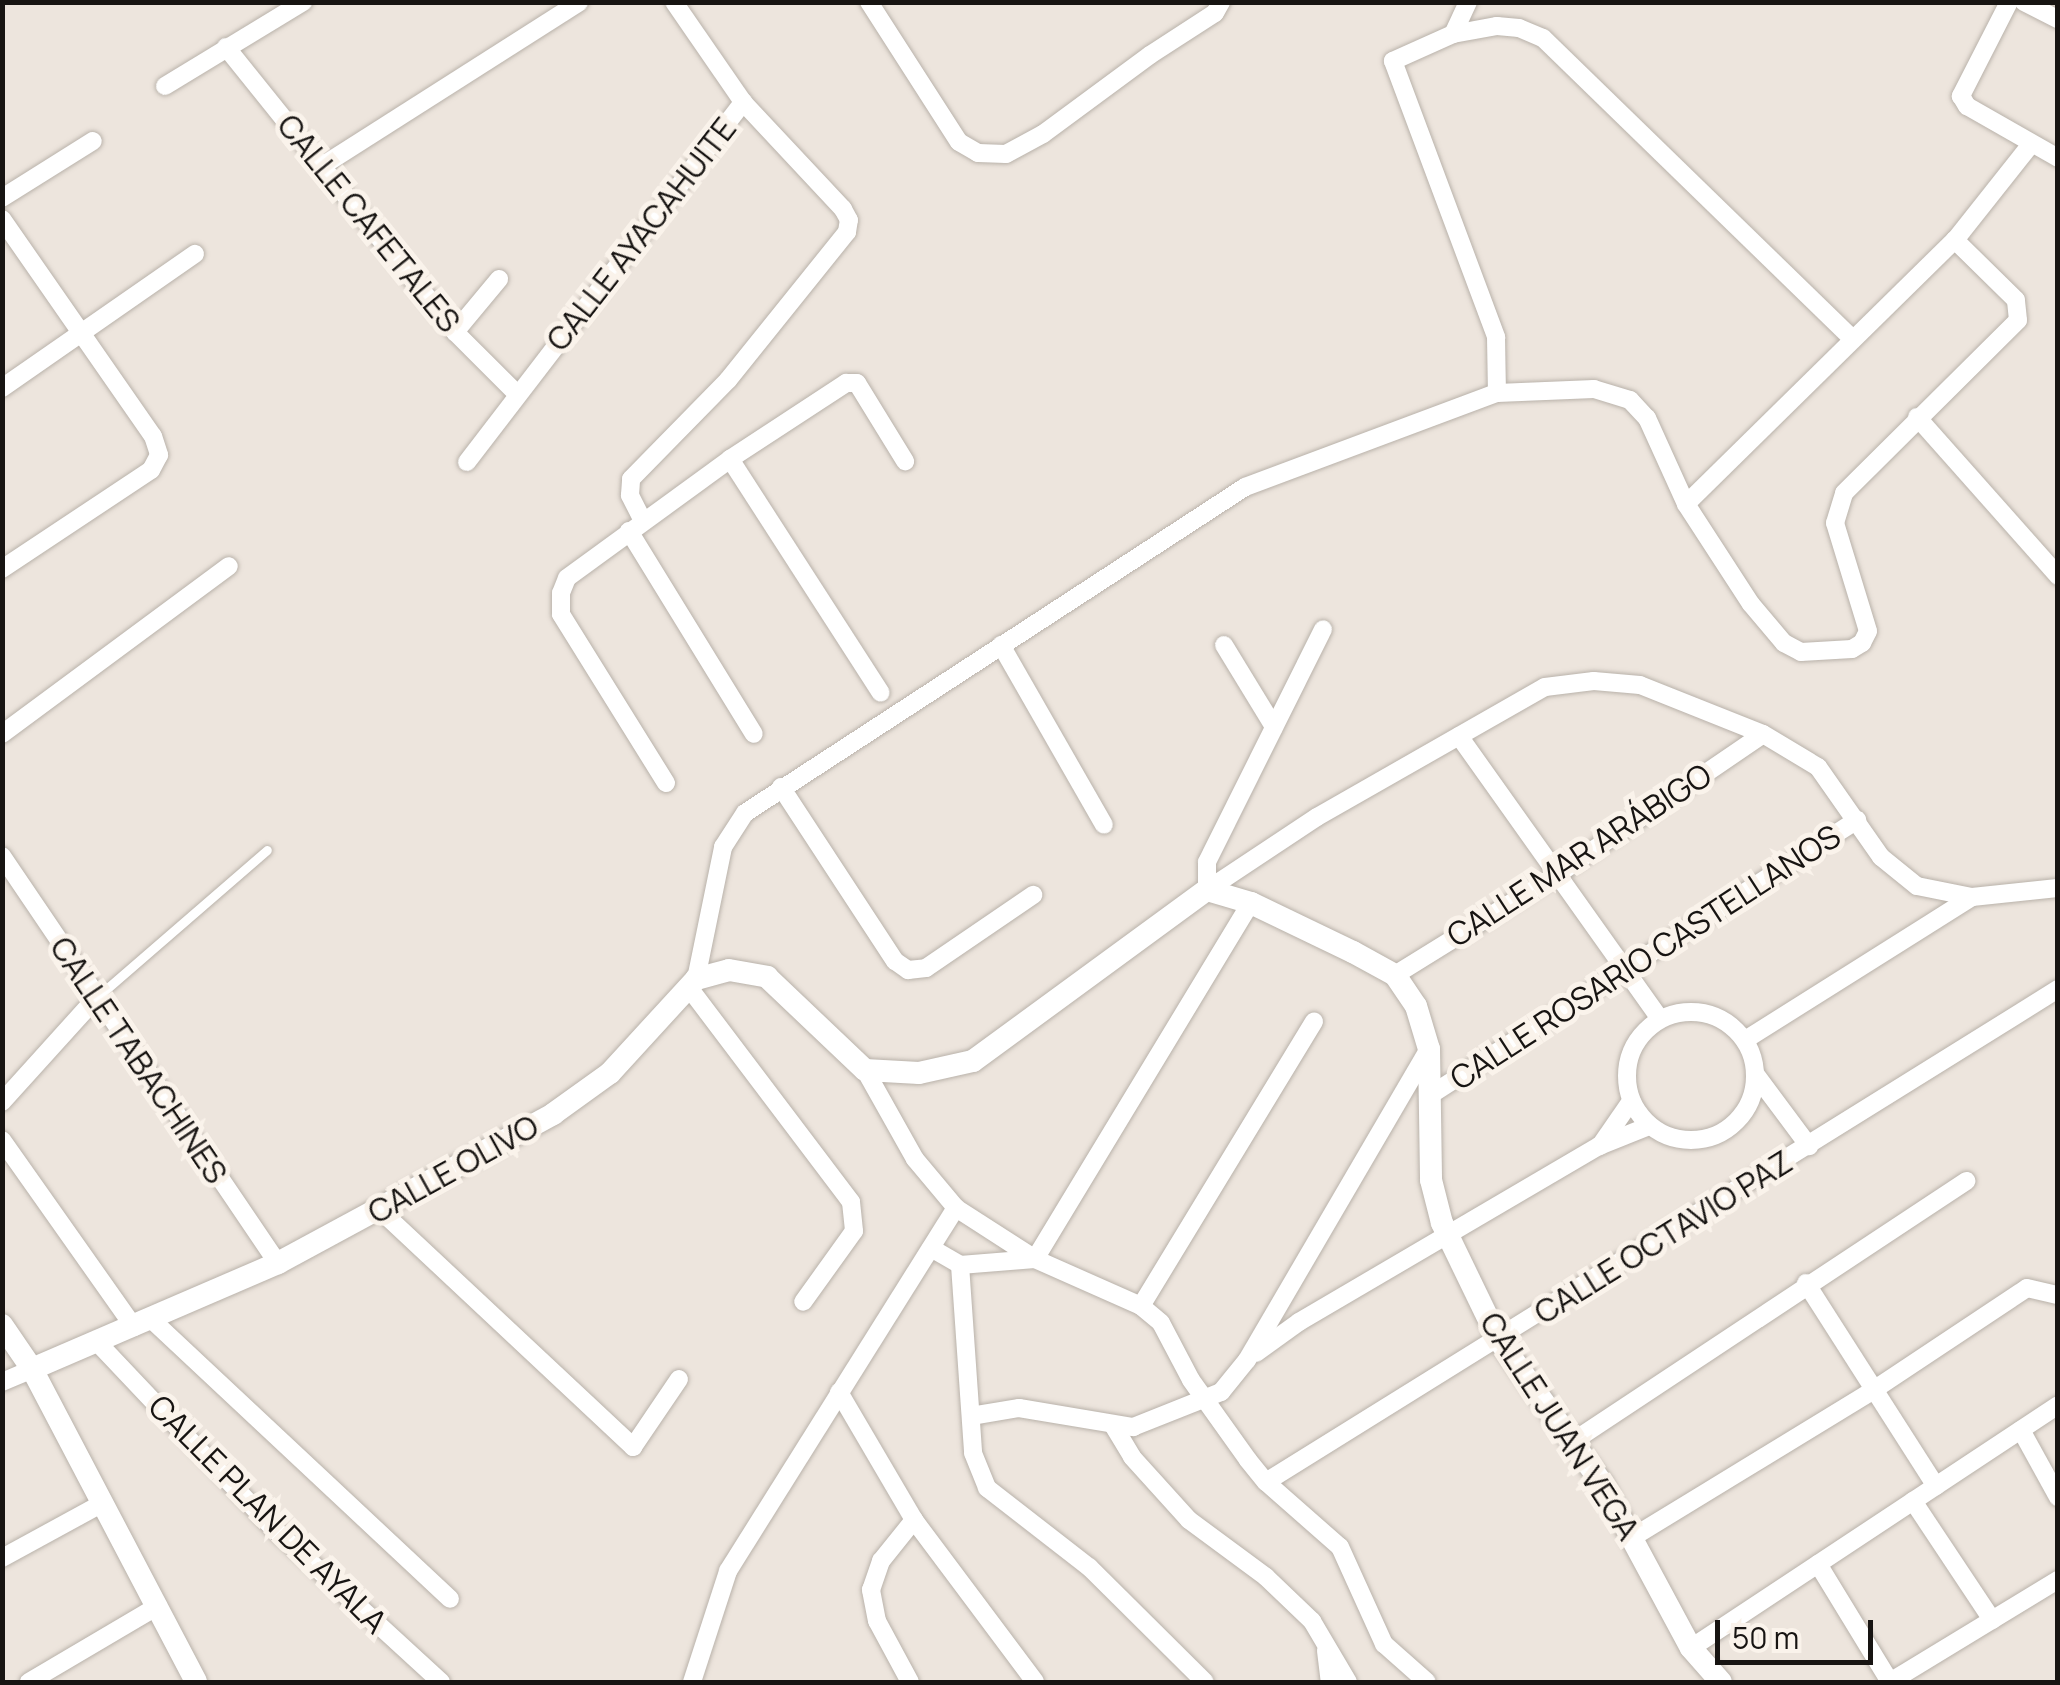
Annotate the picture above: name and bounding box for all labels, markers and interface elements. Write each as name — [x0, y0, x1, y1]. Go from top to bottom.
street label: CALLE CAFETALES — [269, 106, 469, 340]
street label: CALLE AYACAHUITE — [538, 110, 744, 358]
street label: CALLE MAR ARÁBIGO — [1440, 755, 1718, 955]
street label: CALLE ROSARIO CASTELLANOS — [1443, 816, 1847, 1098]
street label: CALLE TABACHINES — [42, 929, 236, 1191]
street label: CALLE OLIVO — [361, 1106, 545, 1232]
street label: CALLE OCTAVIO PAZ — [1527, 1142, 1799, 1332]
street label: CALLE JUAN VEGA — [1472, 1305, 1648, 1547]
street label: CALLE PLAN DE AYALA — [141, 1387, 395, 1641]
scale bar — [1720, 1600, 1878, 1662]
text: 50 m — [1732, 1617, 1799, 1658]

